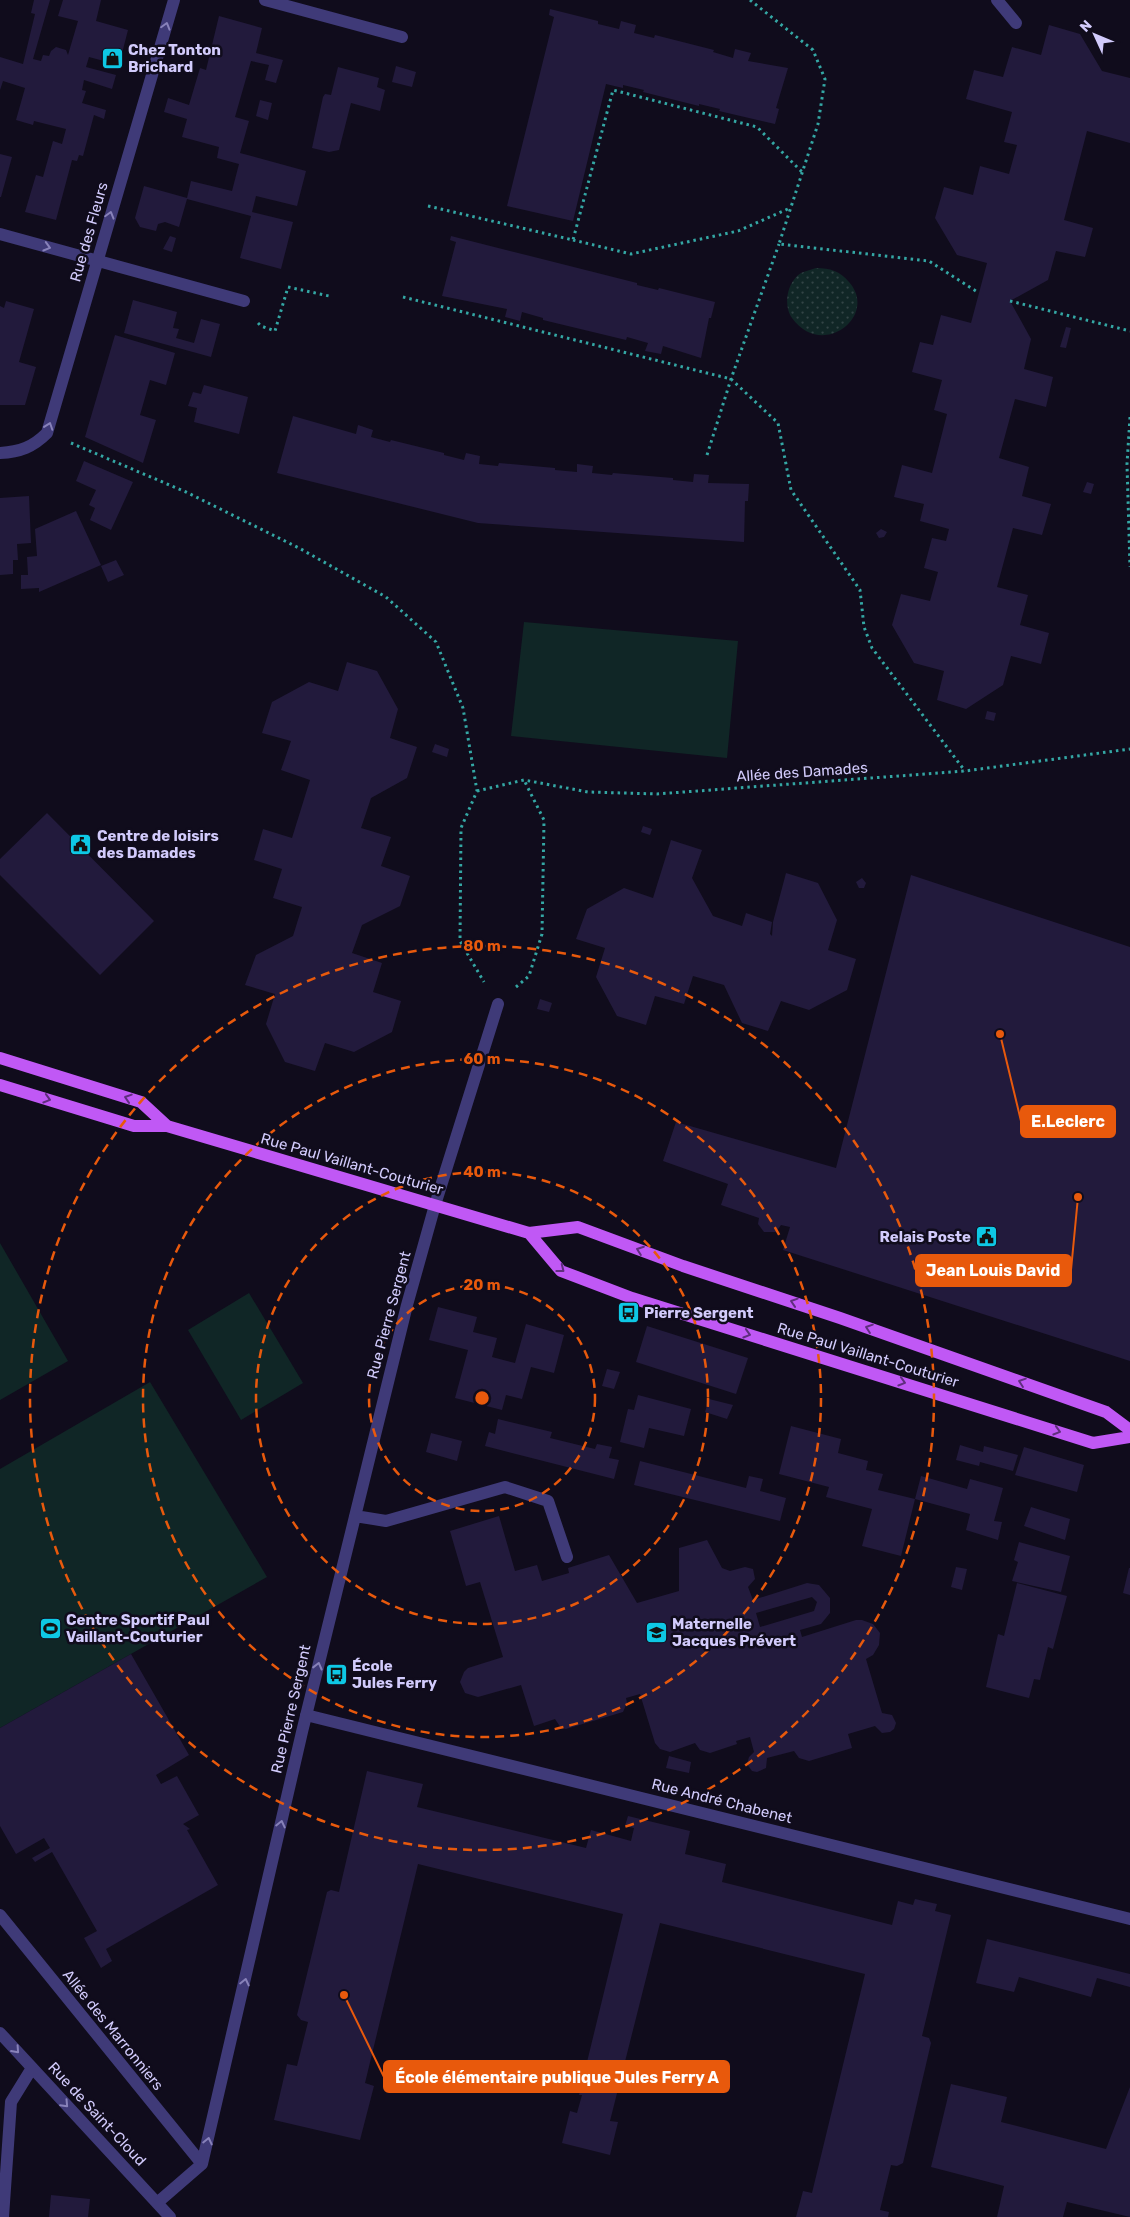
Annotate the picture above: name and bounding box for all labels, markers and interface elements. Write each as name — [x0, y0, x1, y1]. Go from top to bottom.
north arrow — [1070, 10, 1120, 60]
text: N — [1076, 17, 1096, 36]
one-way arrow — [161, 22, 171, 30]
place label: Chez Tonton Brichard — [128, 41, 221, 76]
shop icon: Chez Tonton Brichard — [100, 47, 124, 71]
street label: Rue des Fleurs — [66, 180, 112, 284]
one-way arrow — [105, 211, 115, 220]
one-way arrow — [42, 242, 50, 252]
one-way arrow — [43, 422, 53, 430]
street label: Allée des Damades — [736, 758, 869, 786]
place label: Centre de loisirs des Damades — [97, 827, 219, 862]
public building icon: Centre de loisirs des Damades — [69, 833, 93, 857]
text: 80 m — [463, 937, 501, 955]
text: 60 m — [464, 1050, 500, 1068]
one-way arrow — [42, 1094, 50, 1104]
one-way arrow — [125, 1094, 133, 1104]
callout: E.Leclerc — [1021, 1106, 1115, 1137]
text: E.Leclerc — [1031, 1112, 1105, 1131]
street label: Rue Paul Vaillant-Couturier — [259, 1129, 446, 1199]
text: 40 m — [463, 1163, 501, 1181]
public building icon: Relais Poste — [975, 1225, 999, 1249]
place label: Relais Poste — [880, 1228, 971, 1246]
one-way arrow — [636, 1246, 645, 1256]
street label: Rue Pierre Sergent — [363, 1249, 415, 1381]
callout: Jean Louis David — [916, 1255, 1071, 1286]
text: Jean Louis David — [926, 1261, 1060, 1280]
one-way arrow — [555, 1263, 565, 1272]
text: 20 m — [464, 1276, 500, 1294]
one-way arrow — [790, 1298, 798, 1308]
bus stop icon: Pierre Sergent — [616, 1301, 640, 1325]
place label: Pierre Sergent — [644, 1304, 754, 1322]
street label: Rue Paul Vaillant-Couturier — [775, 1319, 961, 1391]
one-way arrow — [865, 1324, 874, 1334]
one-way arrow — [742, 1328, 750, 1338]
one-way arrow — [897, 1377, 905, 1387]
one-way arrow — [1018, 1378, 1027, 1388]
centre of rings — [473, 1389, 491, 1407]
one-way arrow — [1052, 1426, 1060, 1436]
place label: Centre Sportif Paul Vaillant-Couturier — [66, 1611, 210, 1646]
place label: Maternelle Jacques Prévert — [672, 1615, 796, 1650]
sports icon: Centre Sportif Paul Vaillant-Couturier — [38, 1617, 62, 1641]
school or university icon: Maternelle Jacques Prévert — [644, 1621, 668, 1645]
street label: Rue Pierre Sergent — [267, 1643, 315, 1775]
place label: École Jules Ferry — [352, 1657, 437, 1692]
one-way arrow — [312, 1661, 323, 1670]
bus stop icon: École Jules Ferry — [324, 1663, 348, 1687]
street label: Rue André Chabenet — [650, 1775, 794, 1827]
one-way arrow — [275, 1819, 286, 1828]
street label: Allée des Marronniers — [59, 1966, 167, 2094]
one-way arrow — [239, 1978, 250, 1987]
one-way arrow — [10, 2045, 19, 2054]
street label: Rue de Saint-Cloud — [44, 2058, 150, 2170]
callout: École élémentaire publique Jules Ferry A — [384, 2061, 729, 2092]
text: École élémentaire publique Jules Ferry A — [395, 2067, 720, 2087]
one-way arrow — [59, 2098, 68, 2107]
one-way arrow — [202, 2136, 213, 2145]

